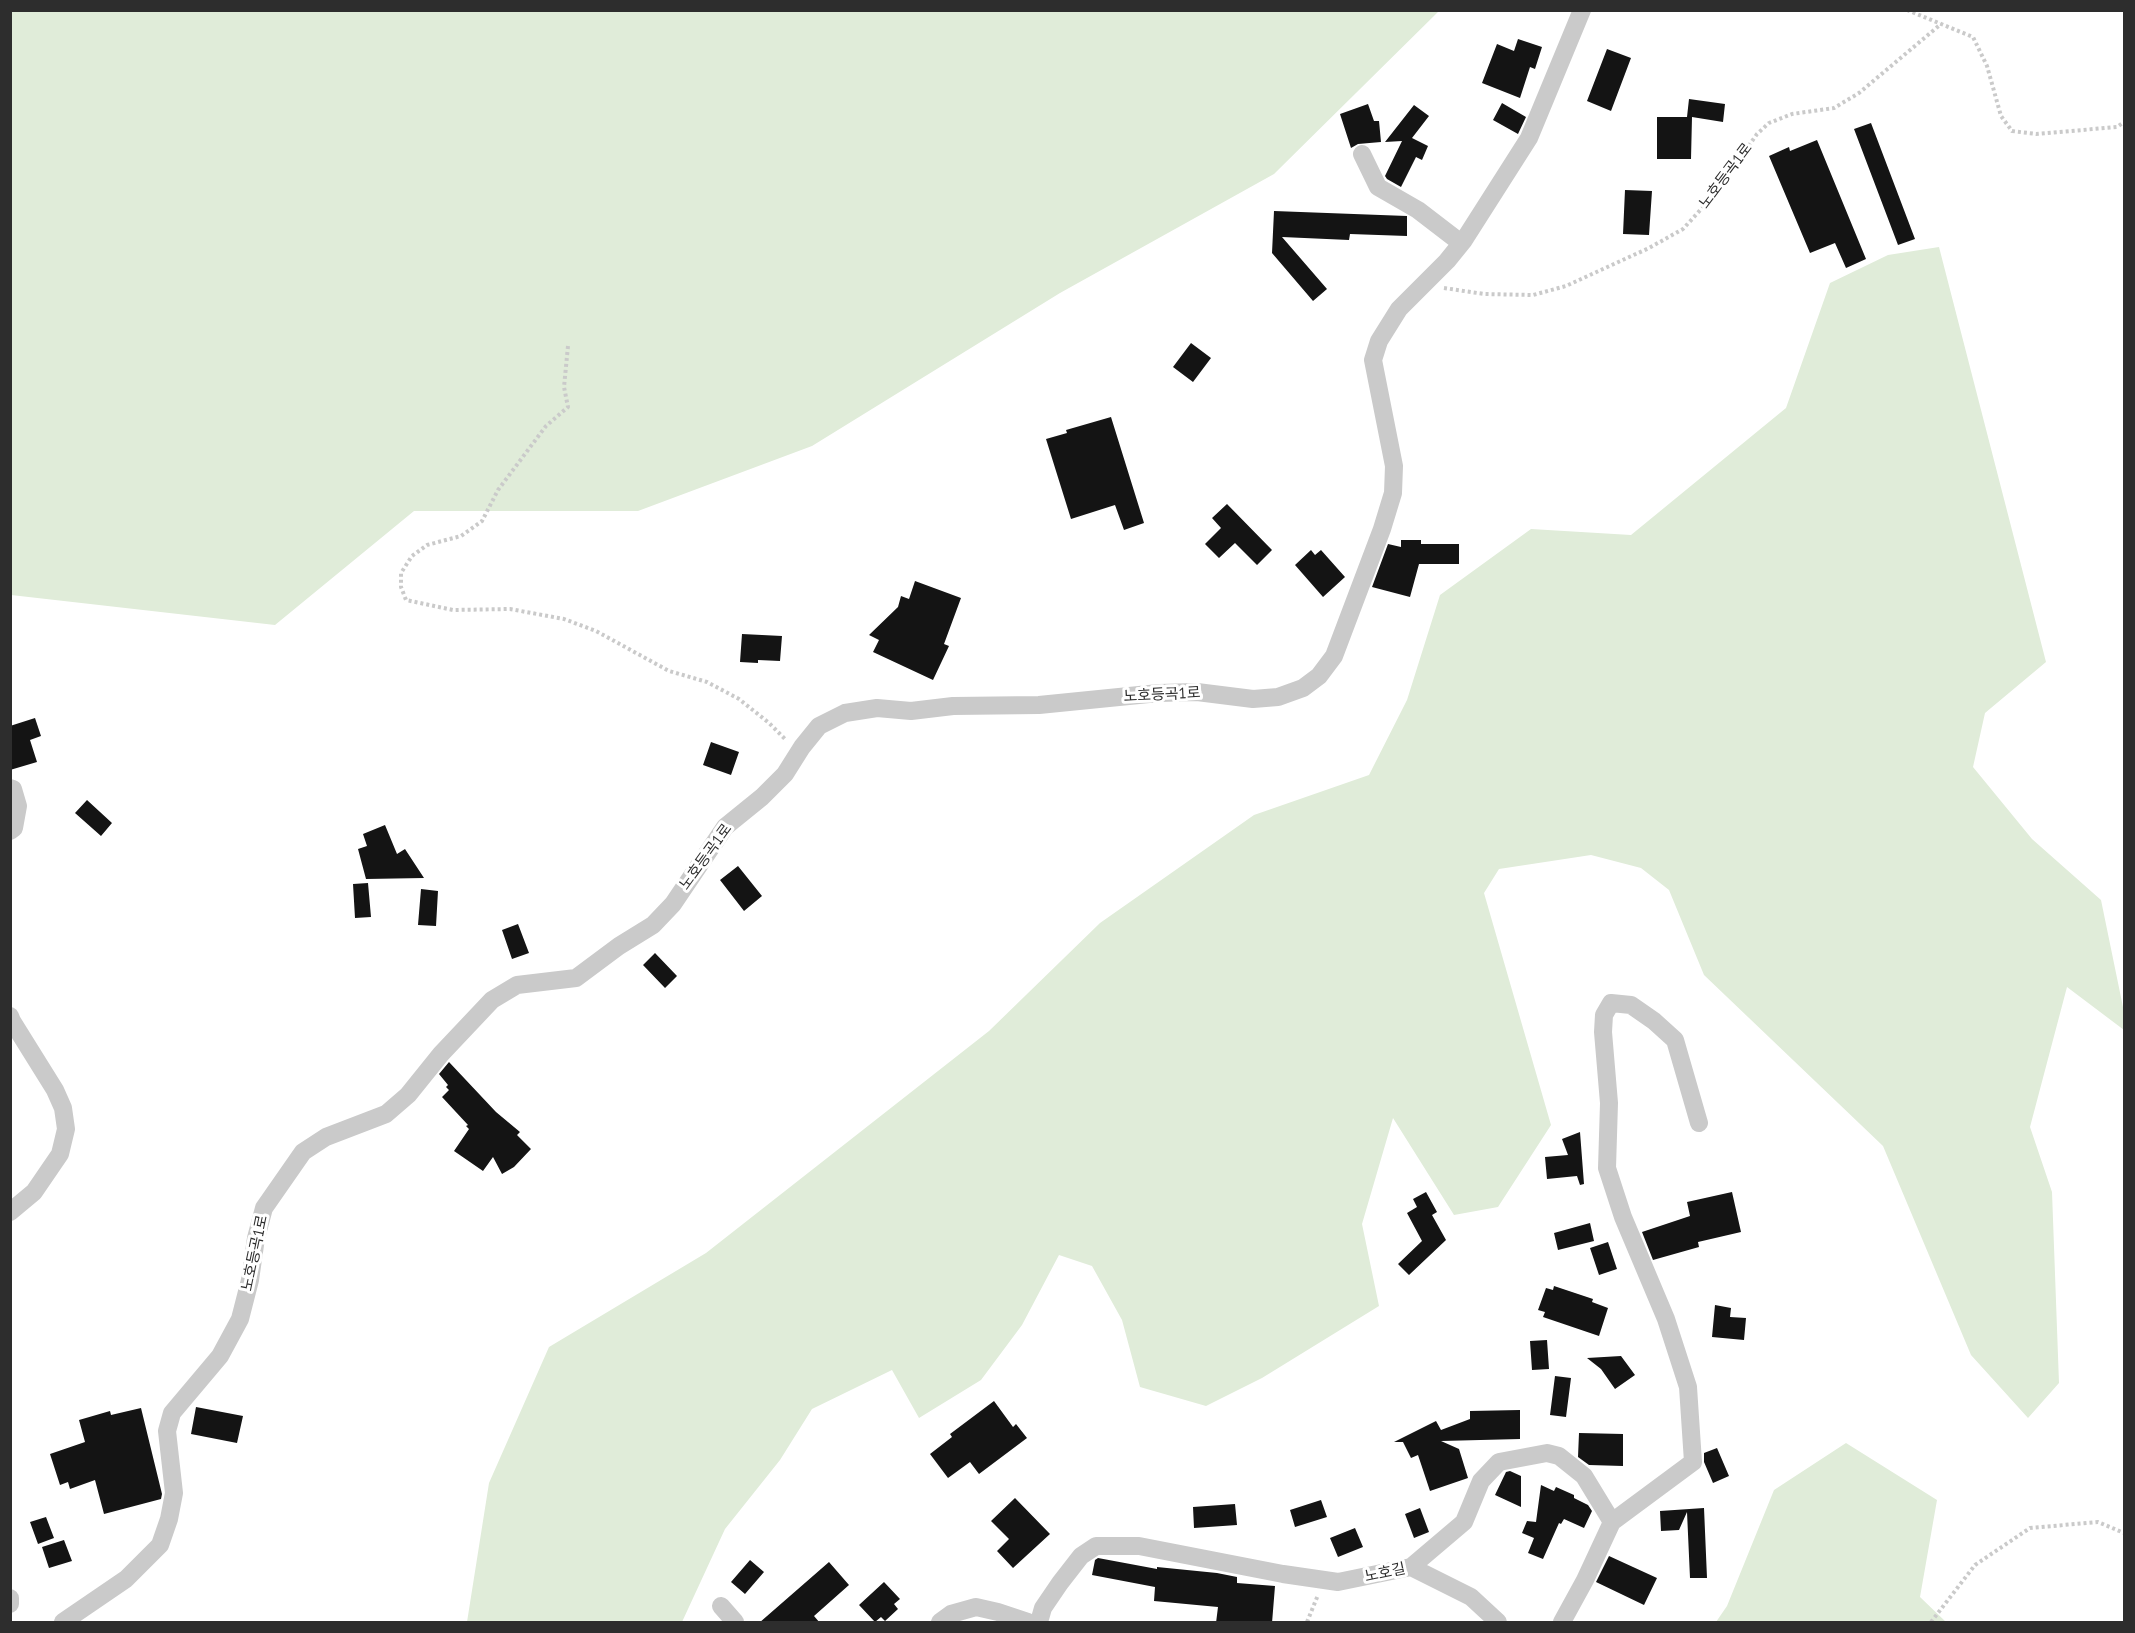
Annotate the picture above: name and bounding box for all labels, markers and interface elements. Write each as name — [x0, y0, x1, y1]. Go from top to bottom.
street label: 노호등곡1로 — [1696, 140, 1756, 212]
street label: 노호등곡1로 — [1123, 684, 1201, 706]
street label: 노호등곡1로 — [676, 820, 736, 894]
street label: 노호등곡1로 — [238, 1213, 272, 1293]
street label: 노호길 — [1363, 1560, 1407, 1586]

